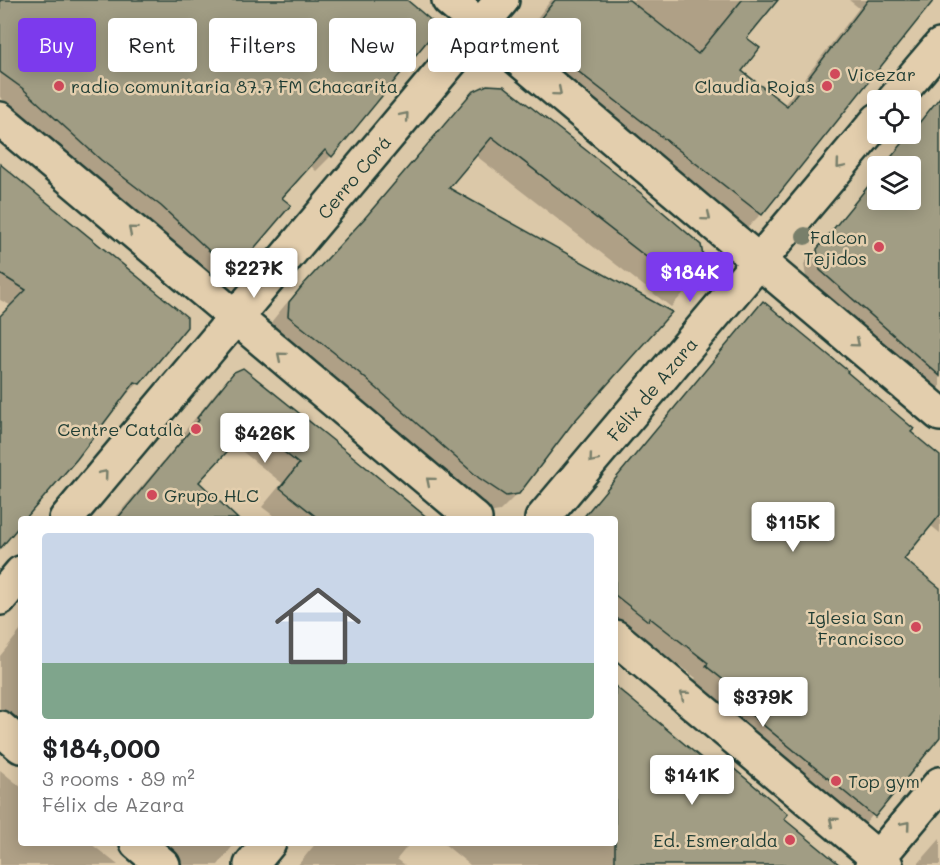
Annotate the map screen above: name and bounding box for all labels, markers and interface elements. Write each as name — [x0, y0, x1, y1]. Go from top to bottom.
chip: Buy — [18, 18, 96, 72]
chip: Rent — [108, 18, 197, 72]
chip: Filters — [209, 18, 317, 72]
chip: New — [329, 18, 416, 72]
chip: Apartment — [428, 18, 581, 72]
place label: Vicezar — [847, 62, 916, 86]
marker: Vicezar — [828, 67, 842, 81]
place label: radio comunitaria 87.7 FM Chacarita — [71, 74, 398, 98]
place label: Claudia Rojas — [694, 74, 815, 98]
marker: radio comunitaria 87.7 FM Chacarita — [52, 79, 66, 93]
marker: Claudia Rojas — [820, 79, 834, 93]
one-way arrow — [551, 84, 562, 95]
map controls — [867, 90, 921, 210]
button: locate — [867, 90, 921, 144]
one-way arrow — [398, 112, 409, 123]
street label: Cerro Corá — [312, 130, 396, 224]
button: layers — [867, 156, 921, 210]
one-way arrow — [836, 158, 847, 169]
one-way arrow — [700, 210, 711, 221]
place label: Falcon Tejidos — [803, 225, 867, 270]
one-way arrow — [128, 226, 139, 237]
marker: Falcon Tejidos — [872, 240, 886, 254]
pin: $227K — [212, 248, 296, 299]
pin: $184K — [648, 252, 732, 303]
text: $227K — [224, 254, 284, 280]
text: $184K — [660, 258, 720, 284]
street label: Félix de Azara — [602, 332, 702, 446]
one-way arrow — [849, 336, 860, 347]
one-way arrow — [277, 352, 288, 363]
pin: $426K — [223, 413, 307, 464]
place label: Centre Català — [57, 417, 184, 441]
text: $426K — [234, 419, 296, 445]
marker: Centre Català — [189, 422, 203, 436]
one-way arrow — [589, 452, 600, 463]
one-way arrow — [97, 470, 108, 481]
one-way arrow — [426, 478, 437, 489]
place label: Grupo HLC — [164, 483, 259, 507]
marker: Grupo HLC — [145, 488, 159, 502]
pin: $115K — [751, 502, 835, 553]
text: $115K — [766, 508, 820, 534]
icon: home — [264, 572, 372, 680]
place label: Iglesia San Francisco — [807, 605, 904, 650]
marker: Iglesia San Francisco — [909, 620, 923, 634]
pin: $379K — [721, 677, 805, 728]
text: $379K — [733, 683, 793, 709]
one-way arrow — [680, 691, 691, 702]
text: $184,000 — [42, 731, 160, 765]
pin: $141K — [650, 755, 734, 806]
text: $141K — [664, 761, 720, 787]
text: 3 rooms · 89 m² — [42, 765, 195, 791]
place label: Top gym — [848, 769, 920, 793]
marker: Top gym — [829, 774, 843, 788]
text: Félix de Azara — [42, 791, 185, 817]
one-way arrow — [829, 817, 840, 828]
one-way arrow — [899, 821, 910, 832]
place label: Ed. Esmeralda — [653, 828, 778, 852]
marker: Ed. Esmeralda — [783, 833, 797, 847]

